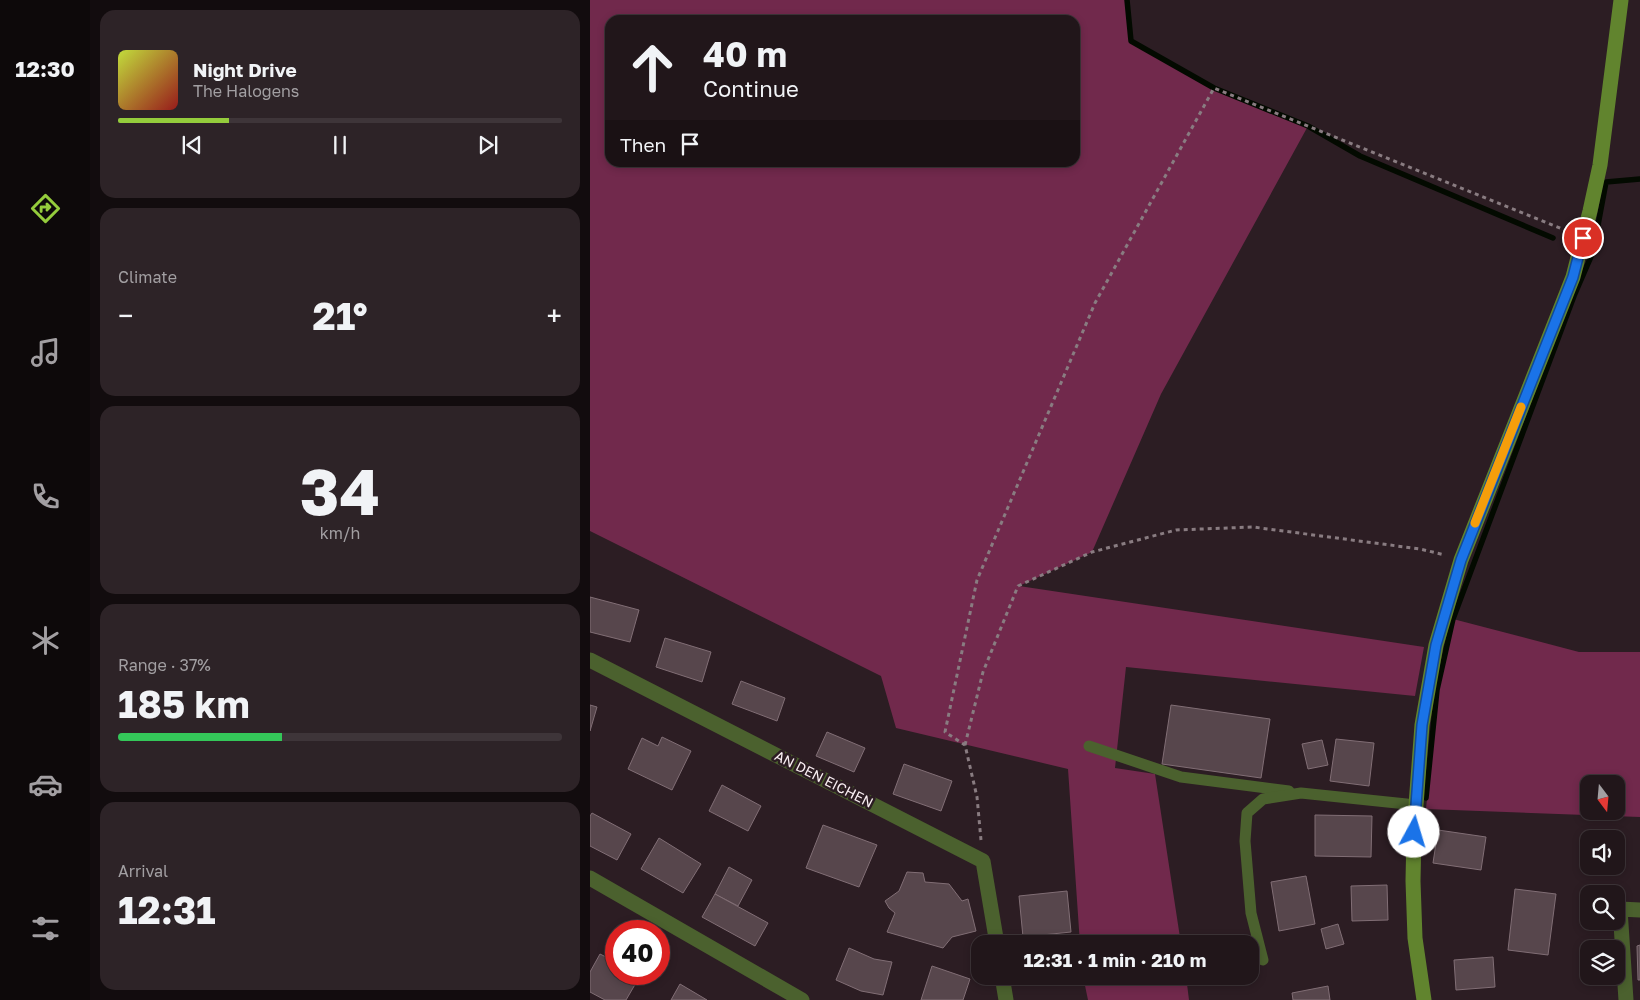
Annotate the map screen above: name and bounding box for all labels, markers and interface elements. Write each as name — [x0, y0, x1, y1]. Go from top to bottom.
text: 40 m — [703, 33, 787, 75]
icon: ahead — [620, 35, 685, 100]
text: 12:30 — [15, 55, 75, 82]
text: Night Drive — [193, 58, 297, 81]
text: Continue — [703, 75, 799, 102]
text: The Halogens — [193, 81, 299, 101]
icon: arrive — [676, 130, 704, 158]
icon: previous — [178, 131, 206, 159]
icon: pause — [326, 131, 354, 159]
icon: next — [474, 131, 502, 159]
text: Then — [620, 133, 666, 156]
icon: directions — [28, 191, 63, 226]
pin — [1562, 217, 1604, 259]
icon: arrive — [1569, 224, 1597, 252]
text: Climate — [118, 267, 177, 287]
text: 21° — [313, 293, 368, 338]
text: − — [118, 299, 133, 332]
text: + — [547, 299, 562, 332]
icon: music — [28, 335, 63, 370]
text: 34 — [300, 451, 380, 529]
icon: phone — [28, 479, 63, 514]
text: km/h — [320, 523, 360, 543]
icon: climate — [28, 623, 63, 658]
text: Range · 37% — [118, 655, 211, 675]
text: 185 km — [118, 681, 250, 726]
street label: AN DEN EICHEN — [772, 746, 876, 811]
icon: car — [28, 767, 63, 802]
north arrow — [1580, 775, 1625, 820]
map controls — [1580, 775, 1625, 985]
position arrow — [1387, 805, 1439, 857]
button: sound — [1580, 830, 1625, 875]
text: Arrival — [118, 861, 168, 881]
button: search — [1580, 885, 1625, 930]
text: 12:31 — [118, 887, 216, 932]
icon: filters — [28, 911, 63, 946]
speed limit sign: 40 — [605, 920, 670, 985]
button: layers — [1580, 940, 1625, 985]
text: 12:31 · 1 min · 210 m — [1024, 948, 1206, 971]

